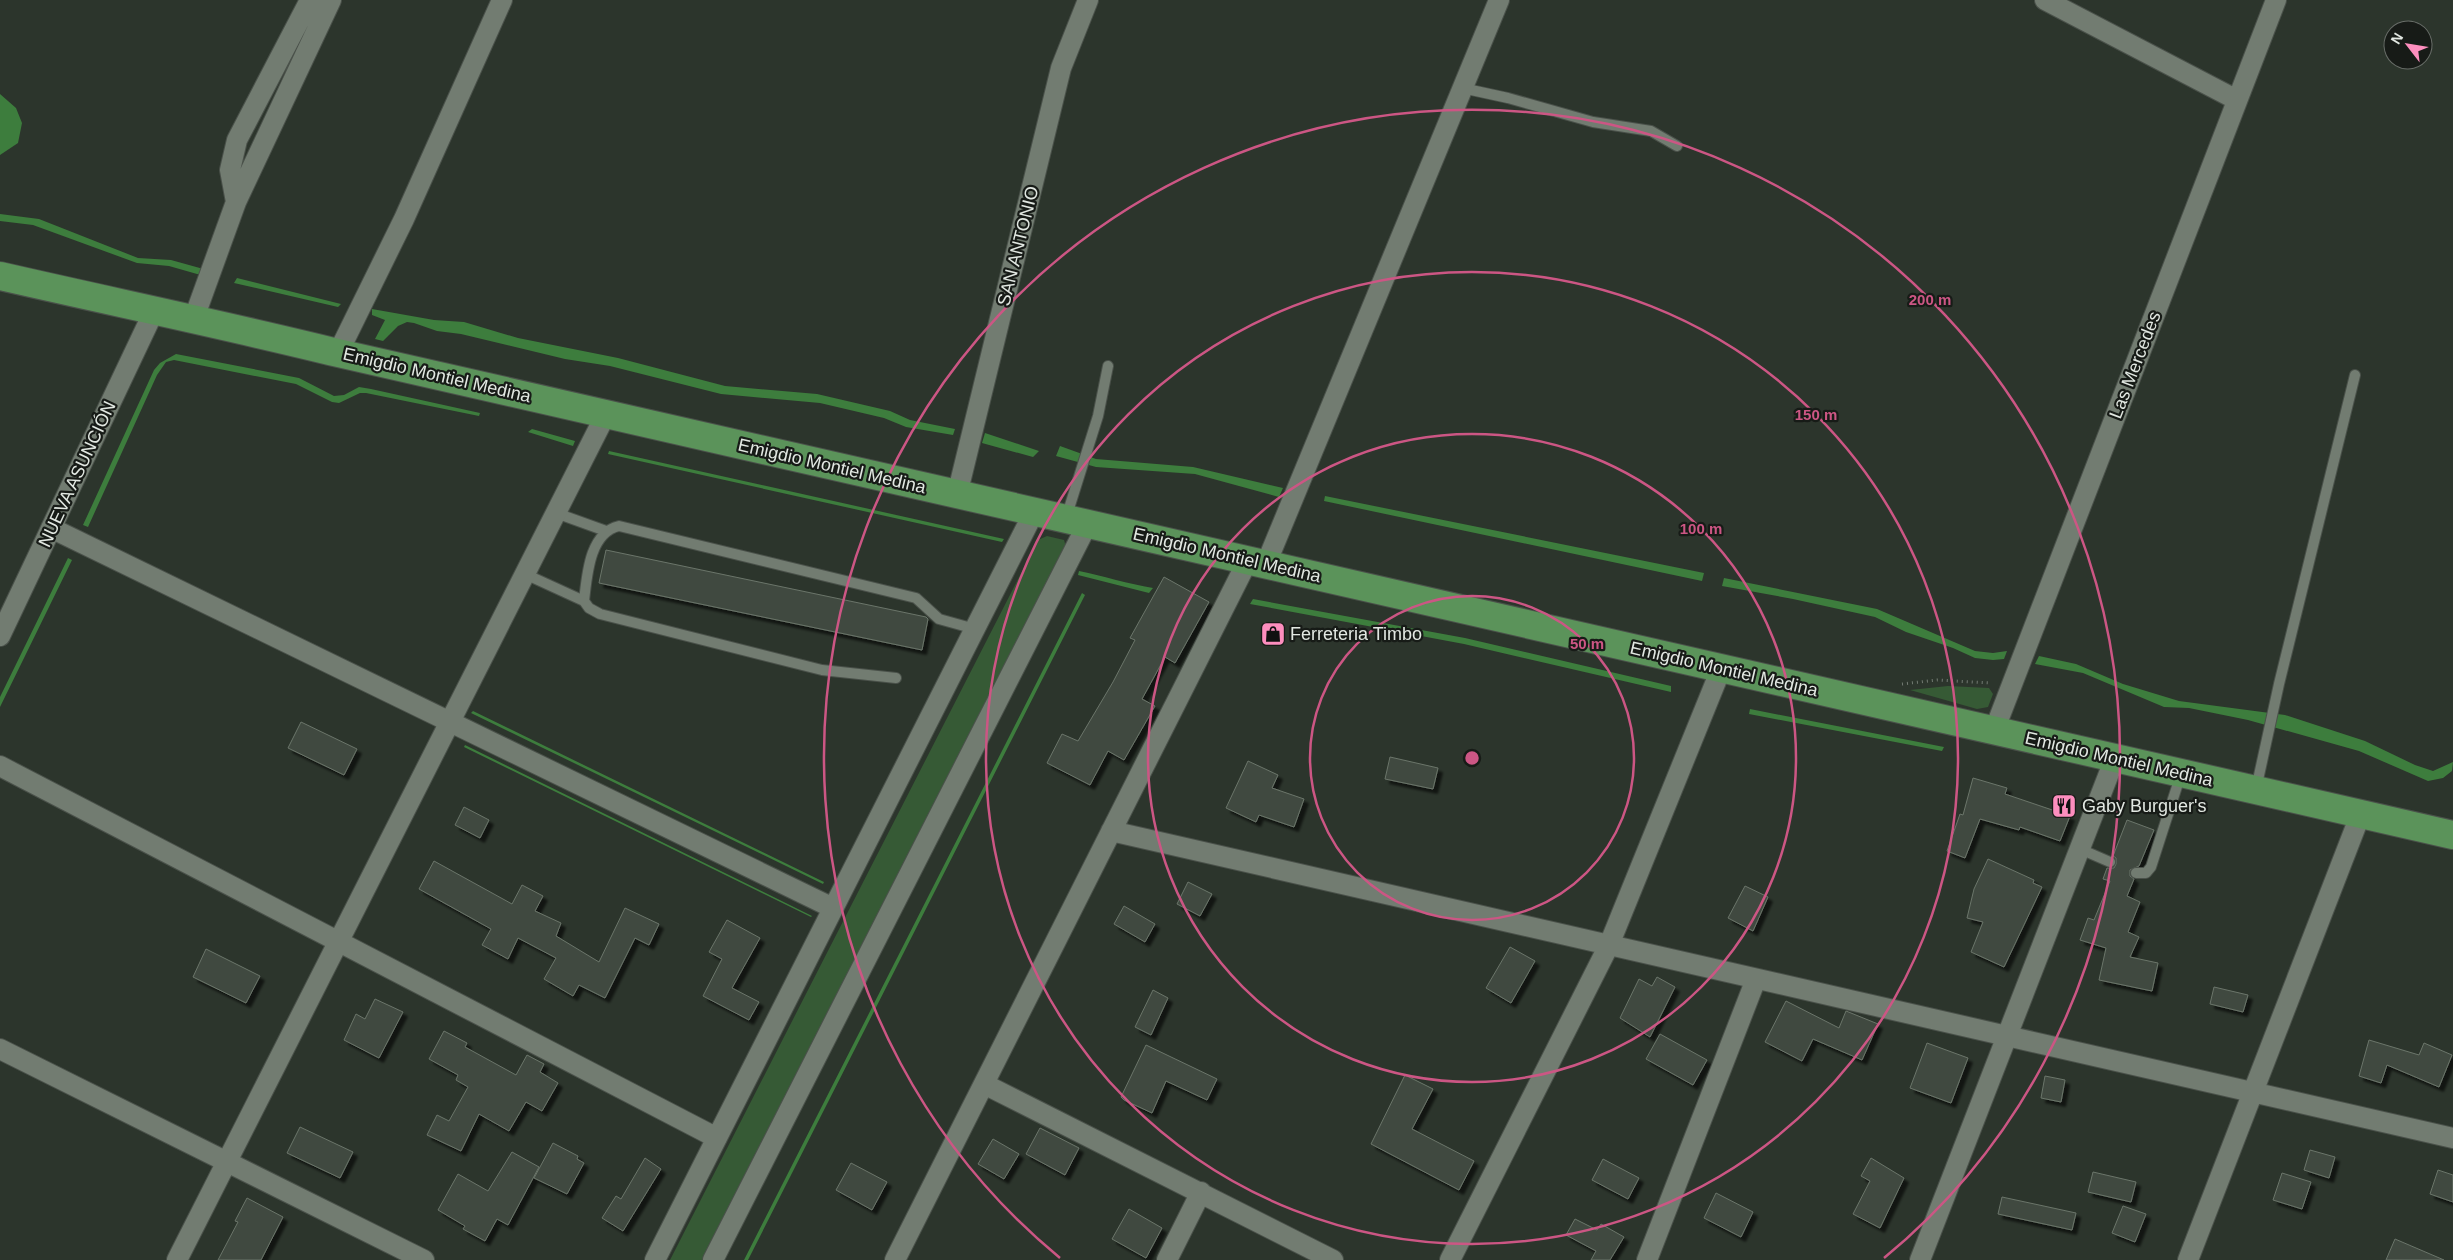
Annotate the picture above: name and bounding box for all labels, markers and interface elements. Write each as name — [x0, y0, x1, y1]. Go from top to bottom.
north arrow — [2383, 20, 2433, 70]
text: N — [2387, 30, 2406, 47]
street label: SAN ANTONIO — [993, 184, 1043, 308]
text: 200 m — [1909, 291, 1951, 308]
street label: Las Mercedes — [2105, 309, 2165, 421]
street label: Emigdio Montiel Medina — [341, 344, 534, 407]
street label: NUEVA ASUNCIÓN — [33, 397, 120, 550]
text: 150 m — [1795, 406, 1837, 423]
street label: Emigdio Montiel Medina — [736, 435, 929, 498]
text: 100 m — [1680, 520, 1722, 537]
street label: Emigdio Montiel Medina — [1131, 524, 1324, 587]
shop icon: Ferreteria Timbo — [1260, 621, 1286, 647]
place label: Ferreteria Timbo — [1290, 624, 1422, 644]
text: 50 m — [1570, 635, 1604, 652]
street label: Emigdio Montiel Medina — [1628, 638, 1821, 701]
street label: Emigdio Montiel Medina — [2023, 728, 2216, 791]
centre of rings — [1463, 749, 1481, 767]
restaurant icon: Gaby Burguer's — [2051, 793, 2077, 819]
place label: Gaby Burguer's — [2082, 796, 2207, 816]

